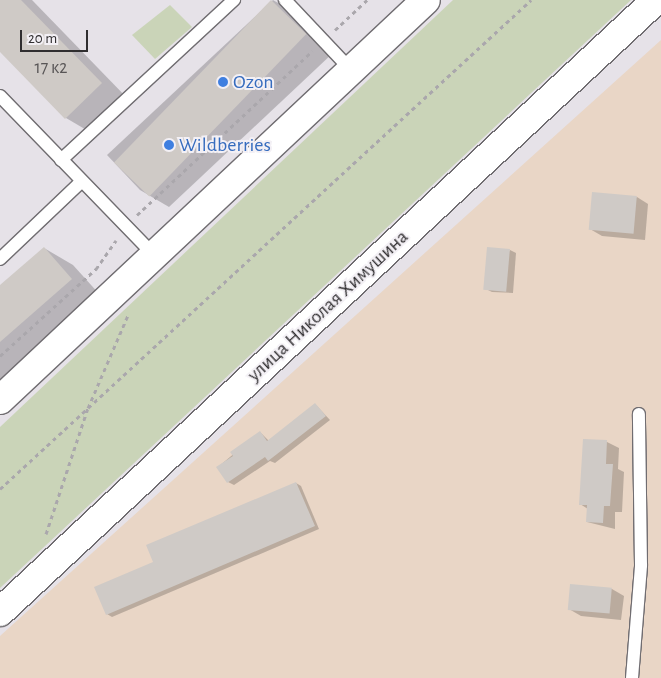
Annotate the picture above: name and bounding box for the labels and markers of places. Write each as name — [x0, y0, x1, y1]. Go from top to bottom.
place label: Ozon — [233, 70, 274, 94]
marker: Ozon — [217, 76, 229, 88]
place label: Wildberries — [179, 133, 271, 157]
marker: Wildberries — [163, 139, 175, 151]

